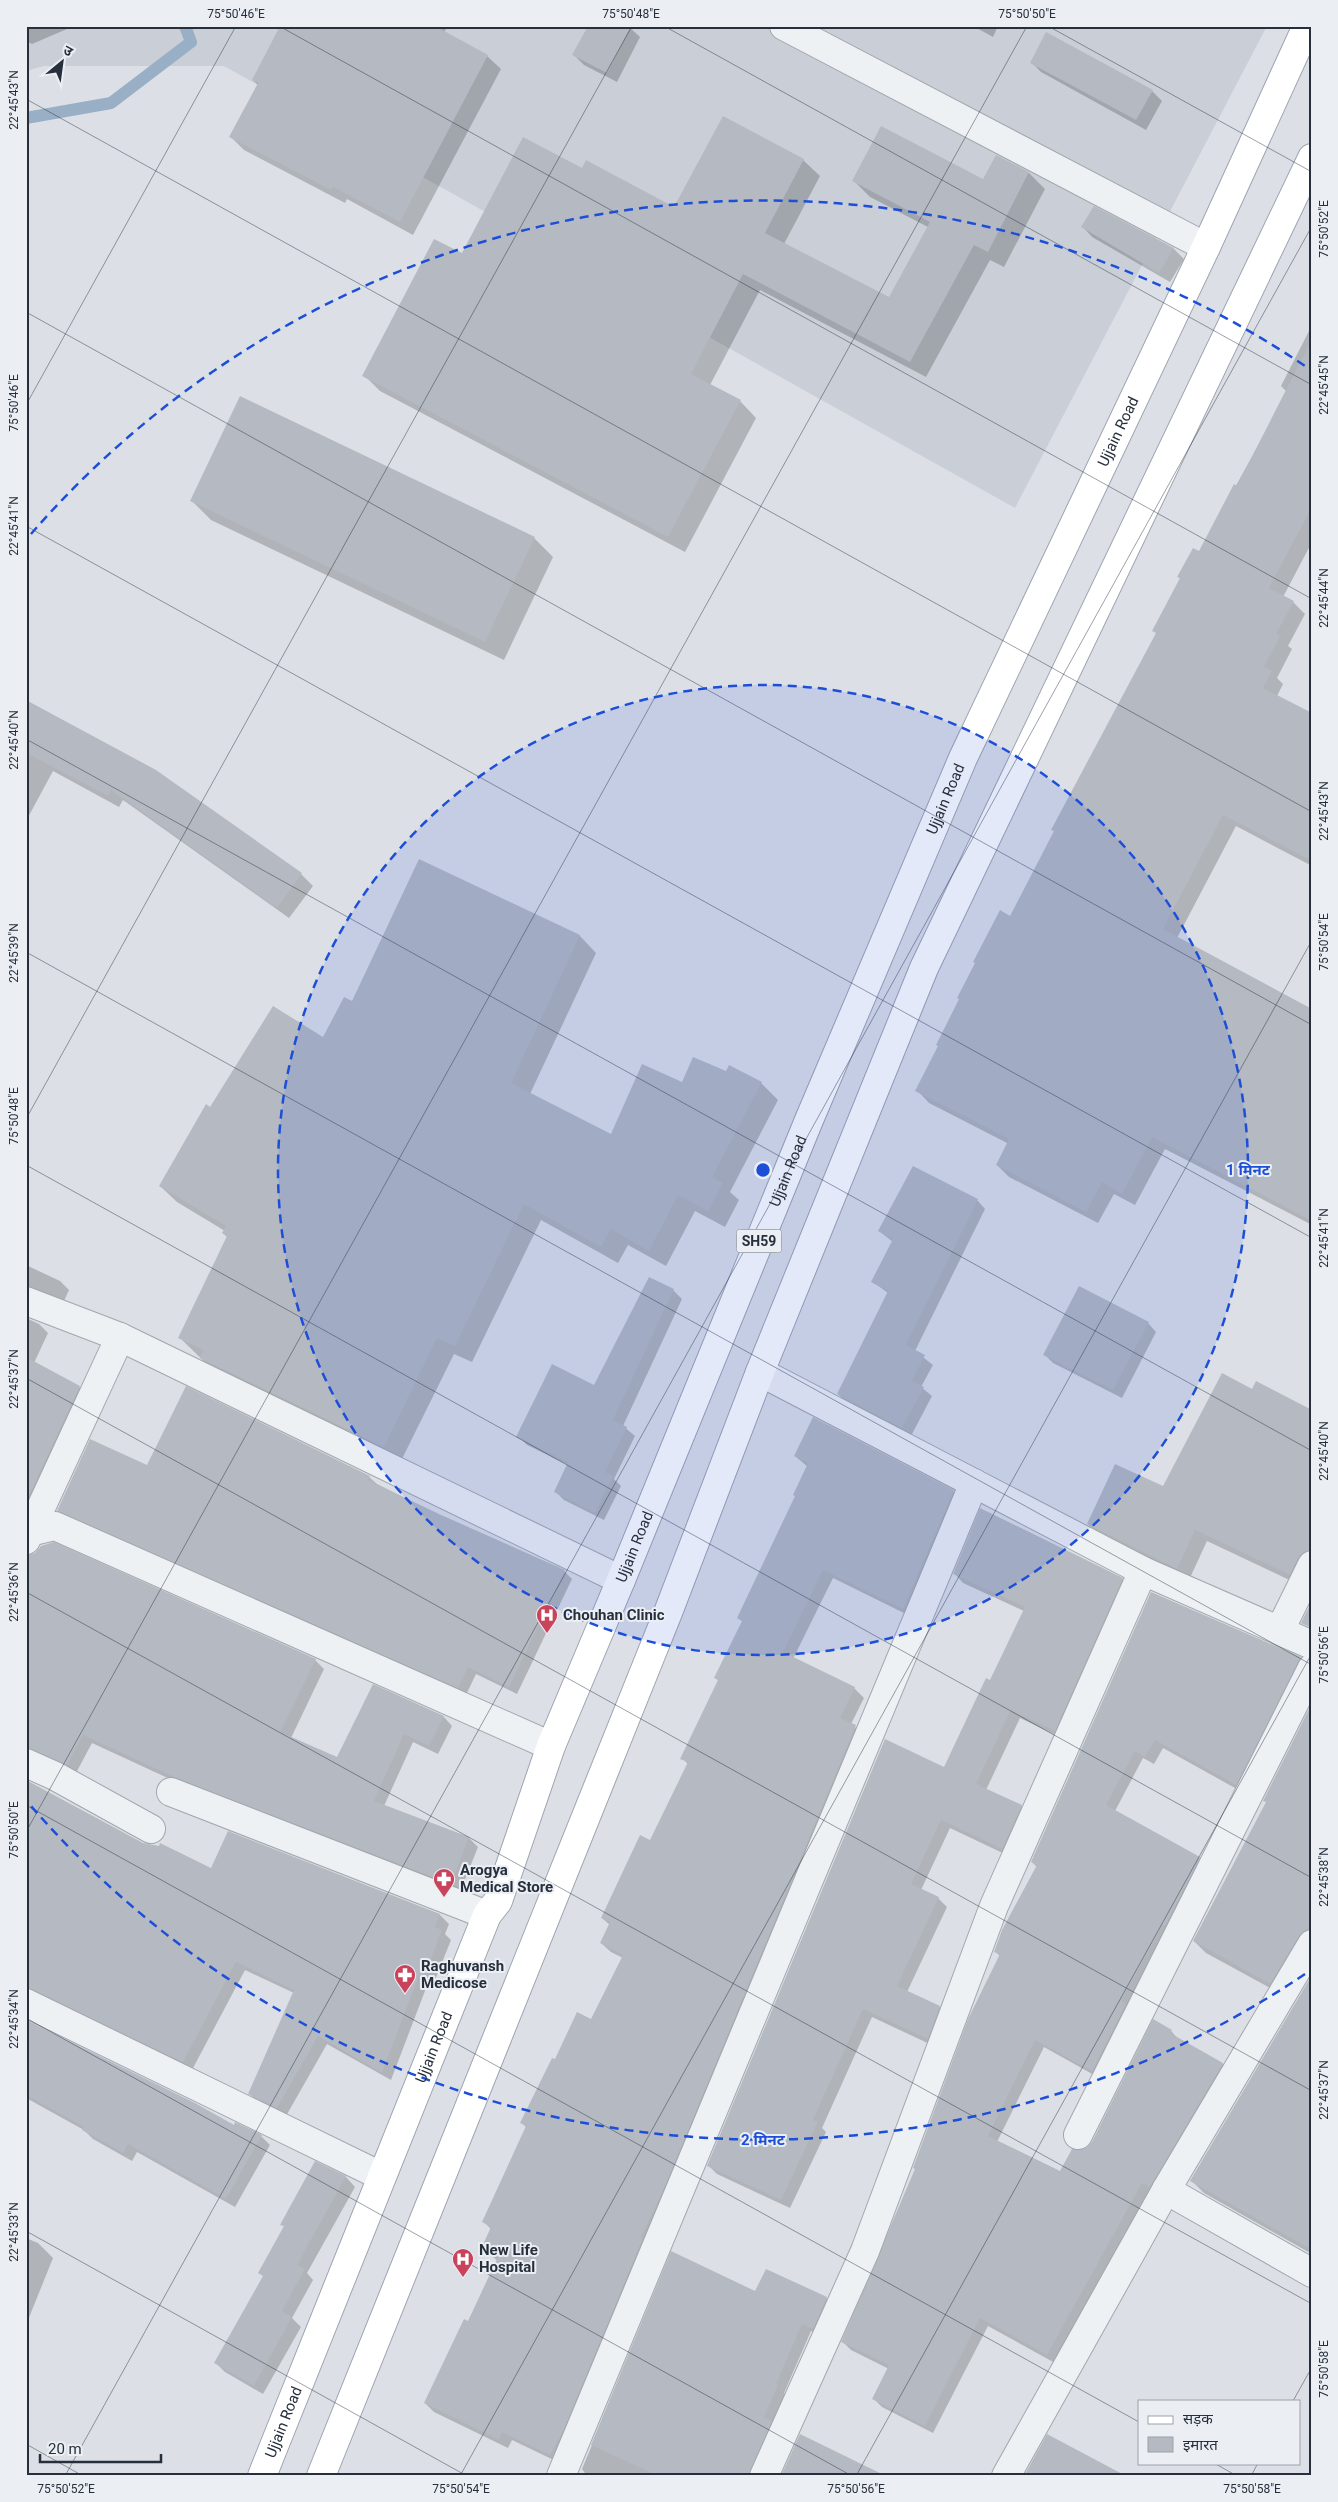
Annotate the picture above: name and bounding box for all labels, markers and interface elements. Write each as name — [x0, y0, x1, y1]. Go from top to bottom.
text: 75°50'46"E — [207, 7, 265, 21]
text: 75°50'48"E — [602, 7, 660, 21]
text: 75°50'50"E — [998, 7, 1056, 21]
north arrow — [38, 38, 88, 88]
text: उ — [61, 42, 76, 60]
text: 22°45'43"N — [7, 70, 21, 130]
text: 75°50'52"E — [1317, 200, 1331, 258]
text: 22°45'45"N — [1317, 355, 1331, 415]
text: 75°50'46"E — [7, 374, 21, 432]
street label: Ujjain Road — [1094, 394, 1143, 469]
text: 22°45'41"N — [7, 496, 21, 556]
text: 22°45'44"N — [1317, 568, 1331, 628]
text: 22°45'40"N — [7, 710, 21, 770]
street label: Ujjain Road — [923, 761, 969, 837]
text: 22°45'43"N — [1317, 781, 1331, 841]
text: 75°50'54"E — [1317, 913, 1331, 971]
text: 22°45'39"N — [7, 923, 21, 983]
text: 75°50'48"E — [7, 1087, 21, 1145]
street label: Ujjain Road — [766, 1133, 811, 1209]
centre of rings — [754, 1161, 772, 1179]
text: 1 मिनट — [1226, 1161, 1271, 1179]
text: 22°45'41"N — [1317, 1208, 1331, 1268]
road number: SH59 — [736, 1230, 782, 1252]
text: 22°45'37"N — [7, 1349, 21, 1409]
text: 22°45'40"N — [1317, 1421, 1331, 1481]
street label: Ujjain Road — [612, 1509, 657, 1585]
text: 22°45'36"N — [7, 1562, 21, 1622]
hospital icon: Chouhan Clinic — [535, 1603, 559, 1634]
place label: Chouhan Clinic — [563, 1606, 665, 1624]
text: 75°50'56"E — [1317, 1626, 1331, 1684]
text: 75°50'50"E — [7, 1801, 21, 1859]
text: 22°45'38"N — [1317, 1847, 1331, 1907]
place label: Arogya Medical Store — [460, 1861, 553, 1896]
pharmacy icon: Arogya Medical Store — [432, 1867, 456, 1898]
place label: Raghuvansh Medicose — [421, 1957, 504, 1992]
pharmacy icon: Raghuvansh Medicose — [393, 1963, 417, 1994]
text: 22°45'34"N — [7, 1989, 21, 2049]
street label: Ujjain Road — [412, 2009, 456, 2085]
text: 22°45'37"N — [1317, 2060, 1331, 2120]
text: 2 मिनट — [741, 2131, 786, 2149]
text: 22°45'33"N — [7, 2202, 21, 2262]
place label: New Life Hospital — [479, 2241, 538, 2276]
hospital icon: New Life Hospital — [451, 2247, 475, 2278]
text: 75°50'58"E — [1317, 2340, 1331, 2398]
street label: Ujjain Road — [261, 2384, 306, 2460]
legend — [1138, 2400, 1300, 2464]
text: सड़क — [1183, 2410, 1213, 2428]
scale bar — [40, 2432, 161, 2464]
text: इमारत — [1183, 2436, 1218, 2454]
text: 20 m — [48, 2440, 82, 2458]
text: 75°50'52"E — [37, 2482, 95, 2496]
text: 75°50'54"E — [432, 2482, 490, 2496]
text: 75°50'56"E — [827, 2482, 885, 2496]
text: 75°50'58"E — [1223, 2482, 1281, 2496]

